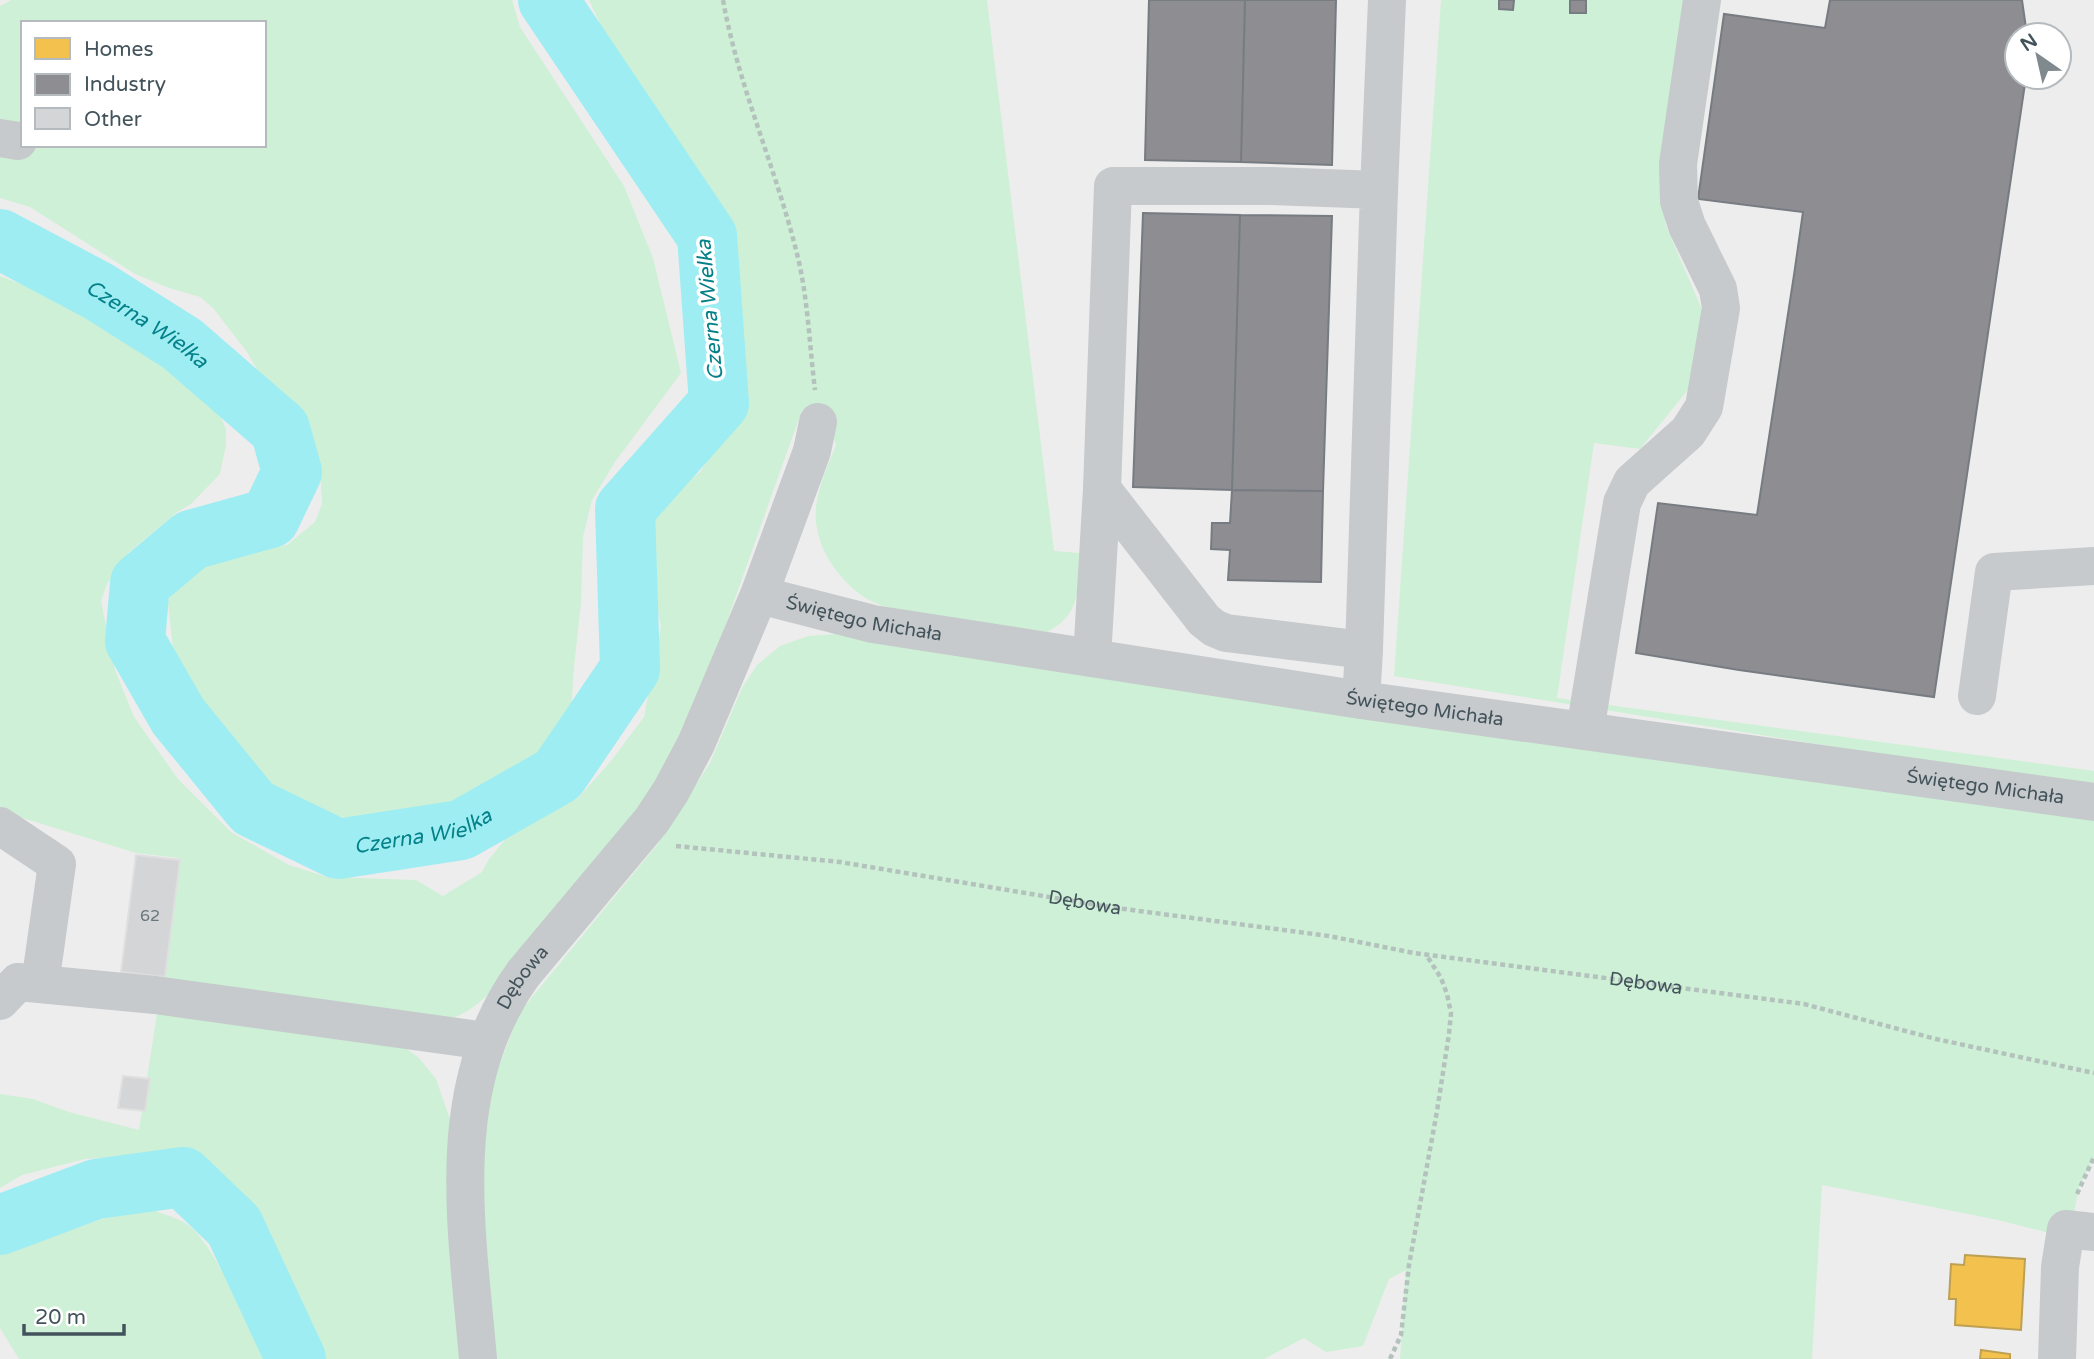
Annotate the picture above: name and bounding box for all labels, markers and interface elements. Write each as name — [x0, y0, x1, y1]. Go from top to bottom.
legend — [21, 21, 266, 147]
north arrow — [2003, 21, 2073, 91]
text: N — [2017, 29, 2042, 56]
text: Homes — [84, 37, 154, 62]
text: Industry — [84, 72, 166, 97]
text: Other — [84, 107, 142, 132]
water label: Czerna Wielka — [691, 237, 729, 382]
water label: Czerna Wielka — [82, 274, 214, 374]
street label: Świętego Michała — [784, 590, 944, 646]
street label: Świętego Michała — [1344, 686, 1505, 731]
street label: Świętego Michała — [1905, 764, 2066, 809]
water label: Czerna Wielka — [352, 802, 497, 859]
street label: Dębowa — [1047, 886, 1123, 920]
house number: 62 — [140, 906, 160, 926]
street label: Dębowa — [492, 941, 553, 1013]
street label: Dębowa — [1608, 968, 1684, 999]
scale bar — [24, 1292, 124, 1336]
text: 20 m — [35, 1305, 86, 1330]

